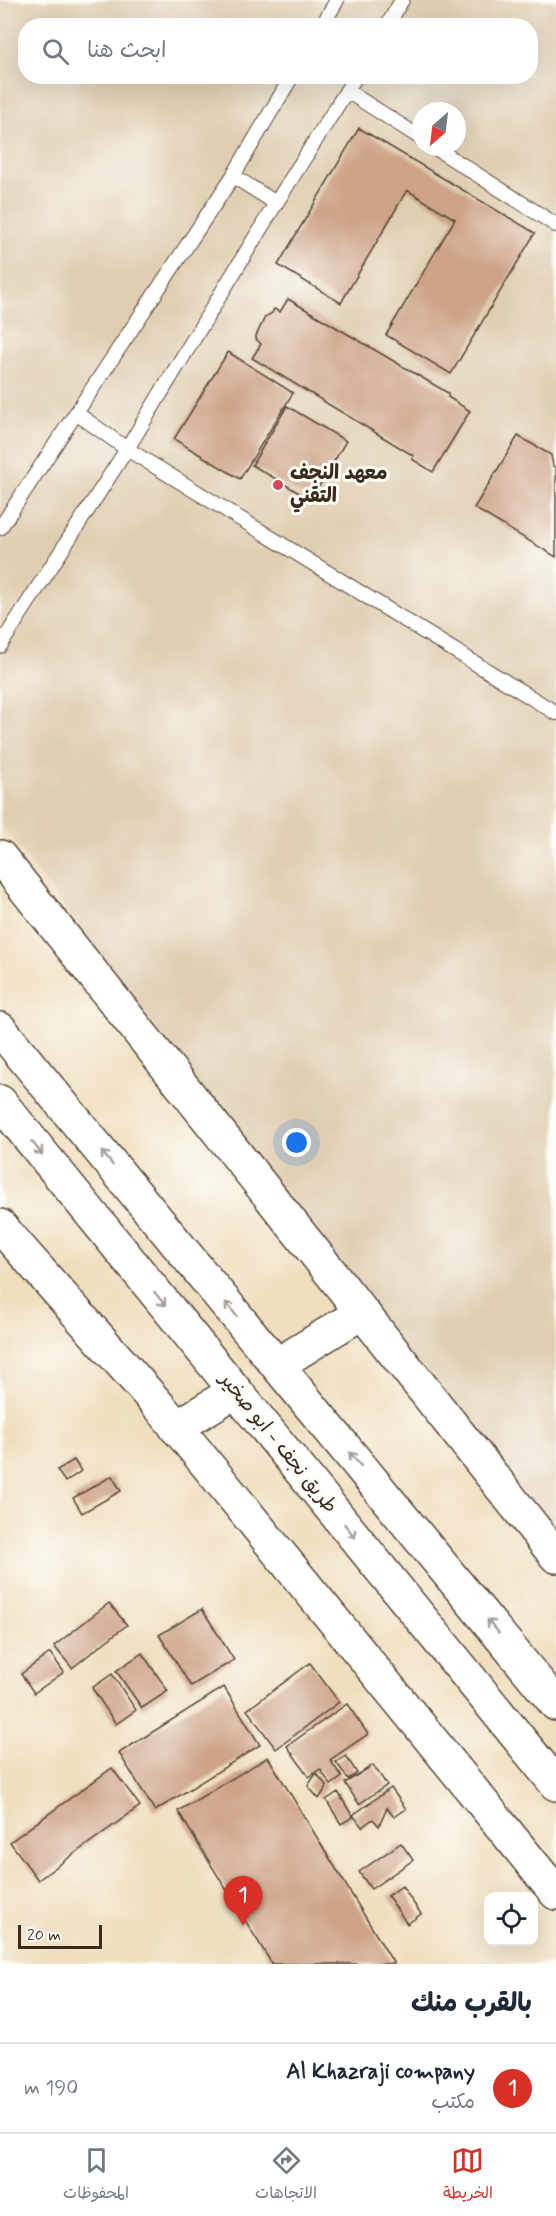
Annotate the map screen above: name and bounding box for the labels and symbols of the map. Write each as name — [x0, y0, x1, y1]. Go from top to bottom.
north arrow — [412, 102, 466, 156]
place label: معهد النجف التقني — [290, 460, 387, 513]
marker: معهد النجف التقني — [271, 478, 285, 492]
your location — [282, 1128, 311, 1157]
one-way arrow — [30, 1139, 43, 1155]
one-way arrow — [100, 1151, 114, 1166]
one-way arrow — [153, 1291, 167, 1306]
one-way arrow — [224, 1302, 238, 1317]
street label: طريق نجف - ابو صخير — [211, 1365, 343, 1519]
one-way arrow — [348, 1452, 362, 1467]
one-way arrow — [343, 1523, 356, 1539]
one-way arrow — [486, 1618, 499, 1634]
pin: 1 — [224, 1876, 262, 1926]
scale bar — [18, 1922, 102, 1950]

